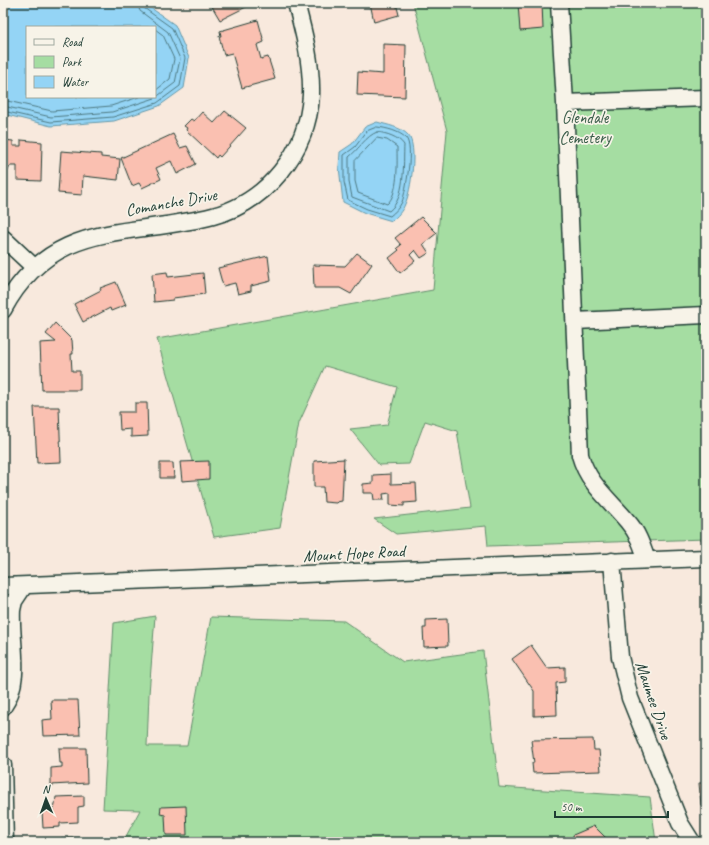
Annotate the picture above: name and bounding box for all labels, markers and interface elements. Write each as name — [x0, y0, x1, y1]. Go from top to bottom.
legend — [26, 26, 156, 98]
text: Road — [62, 34, 84, 50]
text: Park — [62, 54, 83, 70]
text: Water — [62, 74, 90, 90]
park label: Glendale Cemetery — [559, 107, 612, 148]
street label: Comanche Drive — [124, 184, 220, 221]
street label: Mount Hope Road — [303, 540, 408, 567]
street label: Maumee Drive — [630, 658, 677, 743]
north arrow — [26, 779, 66, 819]
text: N — [42, 782, 51, 796]
scale bar — [555, 793, 668, 819]
text: 50 m — [561, 799, 583, 815]

